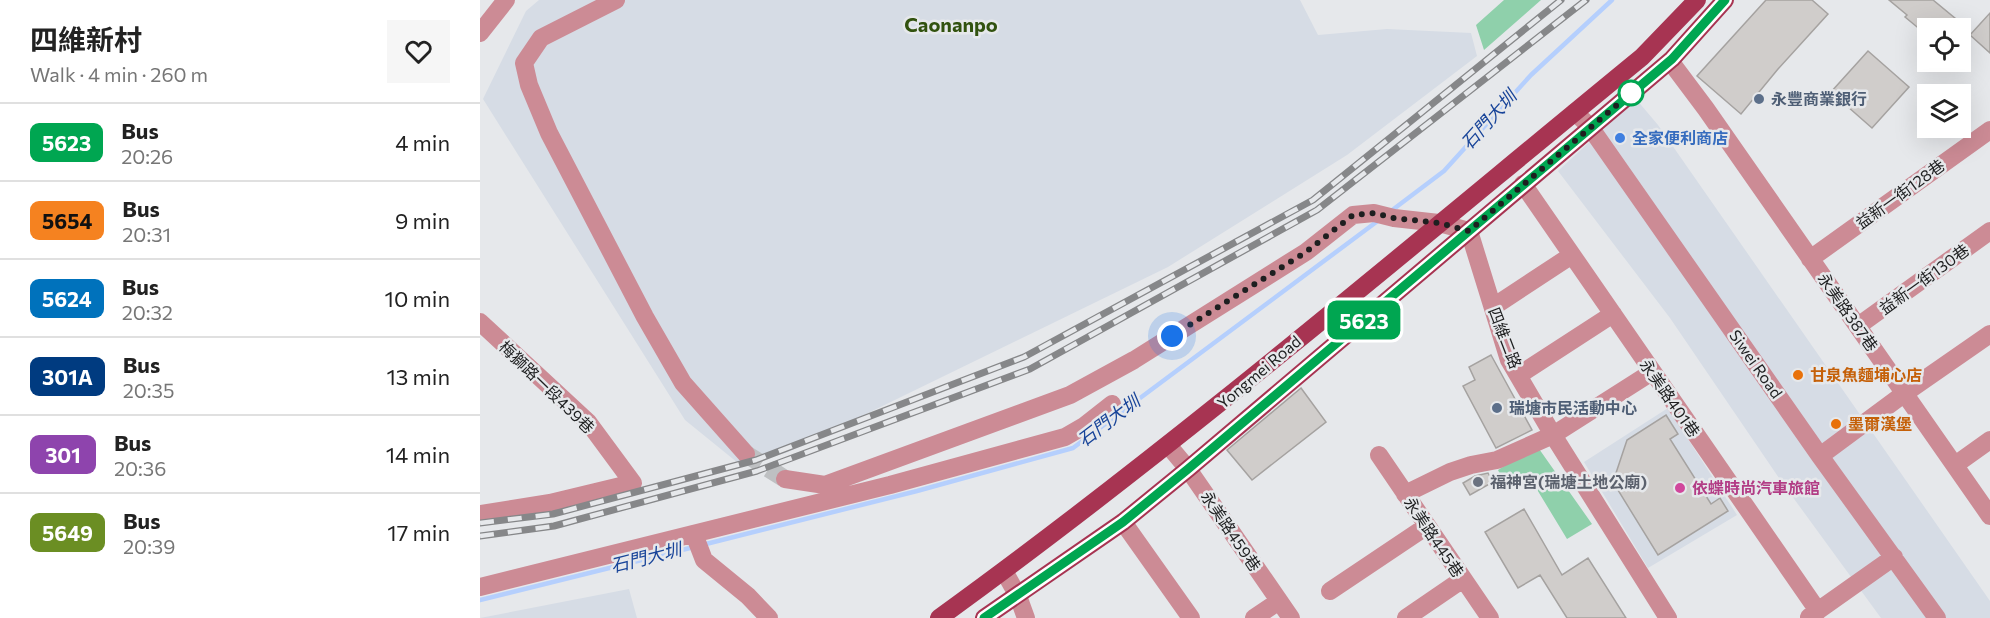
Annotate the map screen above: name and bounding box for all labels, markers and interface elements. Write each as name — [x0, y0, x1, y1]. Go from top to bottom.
district label: Caonanpo — [904, 12, 998, 36]
map controls — [1917, 18, 1971, 138]
button: locate — [1917, 18, 1971, 72]
button: heart — [387, 20, 450, 83]
text: 四維新村 — [30, 22, 142, 56]
text: Walk · 4 min · 260 m — [30, 62, 208, 86]
unlabelled marker — [1618, 80, 1644, 106]
water label: 石門大圳 — [1456, 83, 1523, 153]
button: layers — [1917, 84, 1971, 138]
place label: 永豐商業銀行 — [1771, 89, 1867, 108]
marker: 永豐商業銀行 — [1752, 92, 1766, 106]
text: Bus — [121, 117, 159, 144]
place label: 全家便利商店 — [1632, 128, 1728, 147]
text: 4 min — [395, 129, 450, 156]
text: 5623 — [42, 130, 91, 155]
marker: 全家便利商店 — [1613, 131, 1627, 145]
text: 20:26 — [121, 144, 173, 168]
street label: 益新一街128巷 — [1851, 155, 1948, 232]
text: Bus — [122, 195, 160, 222]
text: 9 min — [395, 207, 450, 234]
text: 5654 — [42, 208, 92, 233]
text: 20:31 — [122, 222, 171, 246]
street label: 益新一街130巷 — [1875, 240, 1972, 318]
street label: 永美路387巷 — [1814, 269, 1882, 355]
text: Bus — [122, 273, 159, 300]
text: 10 min — [385, 285, 450, 312]
text: 5624 — [42, 286, 92, 311]
text: 20:32 — [122, 300, 173, 324]
line badge: 5623 — [1322, 300, 1406, 340]
street label: 四維二路 — [1485, 305, 1526, 371]
text: 5623 — [1339, 308, 1389, 333]
your location — [1157, 321, 1187, 351]
street label: Siwei Road — [1726, 326, 1787, 402]
street label: Yongmei Road — [1213, 331, 1304, 412]
street label: 梅獅路一段439巷 — [496, 337, 599, 437]
text: Bus — [123, 351, 160, 378]
street label: 永美路401巷 — [1637, 355, 1704, 440]
text: 13 min — [386, 363, 450, 390]
text: 301A — [42, 364, 93, 389]
place label: 甘泉魚麵埔心店 — [1810, 365, 1922, 384]
marker: 甘泉魚麵埔心店 — [1791, 368, 1805, 382]
text: 20:35 — [123, 378, 175, 402]
water label: 石門大圳 — [1073, 388, 1146, 451]
place label: 瑞塘市民活動中心 — [1509, 398, 1637, 417]
marker: 瑞塘市民活動中心 — [1490, 401, 1504, 415]
place label: 墨爾漢堡 — [1848, 414, 1912, 433]
marker: 墨爾漢堡 — [1829, 417, 1843, 431]
text: Bus — [114, 429, 151, 456]
text: 14 min — [386, 441, 450, 468]
text: 301 — [45, 442, 81, 467]
text: 20:36 — [114, 456, 166, 480]
place label: 福神宮(瑞塘土地公廟) — [1490, 472, 1647, 491]
marker: 福神宮(瑞塘土地公廟) — [1471, 475, 1485, 489]
place label: 依蝶時尚汽車旅館 — [1692, 478, 1820, 497]
marker: 依蝶時尚汽車旅館 — [1673, 481, 1687, 495]
street label: 永美路459巷 — [1198, 487, 1265, 574]
street label: 永美路445巷 — [1401, 493, 1468, 580]
text: Bus — [123, 507, 160, 534]
text: 17 min — [387, 519, 450, 546]
text: 5649 — [42, 520, 93, 545]
text: 20:39 — [123, 534, 175, 558]
water label: 石門大圳 — [608, 537, 686, 576]

